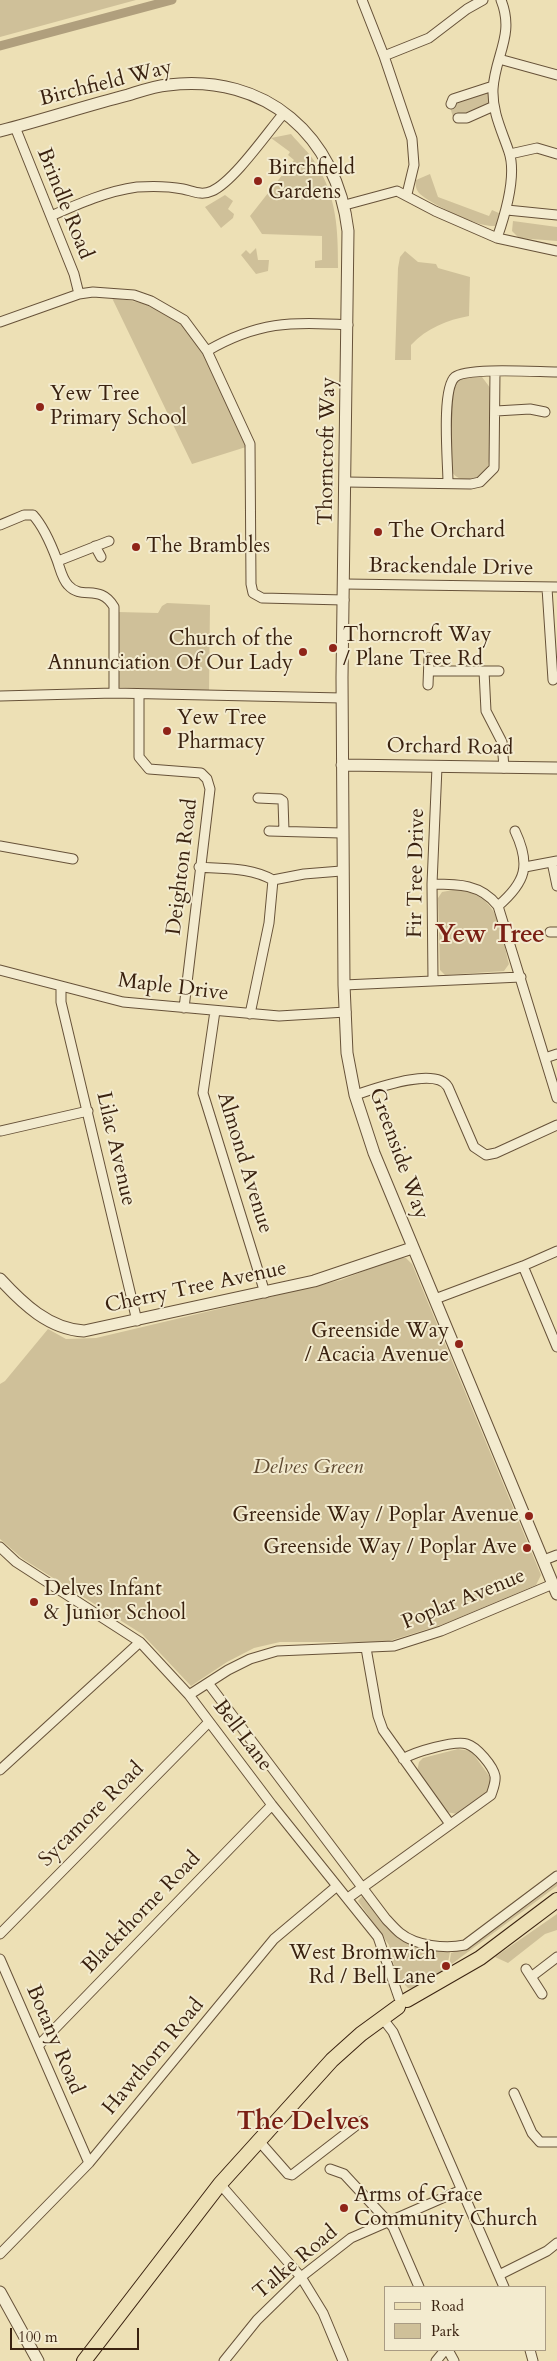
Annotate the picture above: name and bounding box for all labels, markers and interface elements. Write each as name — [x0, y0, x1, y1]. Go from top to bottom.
street label: Birchfield Way — [37, 55, 175, 113]
street label: Brindle Road — [30, 145, 98, 263]
place label: Birchfield Gardens — [268, 156, 355, 206]
marker: Birchfield Gardens — [252, 175, 264, 187]
street label: Thorncroft Way — [314, 377, 342, 525]
place label: Yew Tree Primary School — [50, 382, 187, 432]
marker: Yew Tree Primary School — [34, 401, 46, 413]
place label: The Orchard — [388, 519, 505, 545]
marker: The Orchard — [372, 526, 384, 538]
place label: The Brambles — [146, 534, 270, 560]
marker: The Brambles — [130, 541, 142, 553]
street label: Brackendale Drive — [368, 554, 534, 582]
place label: Thorncroft Way / Plane Tree Rd — [343, 623, 491, 673]
place label: Church of the Annunciation Of Our Lady — [47, 627, 293, 677]
marker: Thorncroft Way / Plane Tree Rd — [327, 642, 339, 654]
marker: Church of the Annunciation Of Our Lady — [297, 646, 309, 658]
place label: Yew Tree Pharmacy — [177, 706, 267, 756]
marker: Yew Tree Pharmacy — [161, 725, 173, 737]
street label: Orchard Road — [386, 734, 514, 762]
street label: Deighton Road — [162, 797, 204, 937]
street label: Fir Tree Drive — [403, 808, 431, 938]
district label: Yew Tree — [435, 920, 545, 952]
street label: Maple Drive — [116, 969, 230, 1007]
street label: Greenside Way — [363, 1085, 433, 1223]
street label: Lilac Avenue — [90, 1089, 140, 1209]
street label: Almond Avenue — [211, 1089, 277, 1237]
street label: Cherry Tree Avenue — [103, 1256, 289, 1320]
place label: Greenside Way / Acacia Avenue — [305, 1319, 449, 1369]
marker: Greenside Way / Acacia Avenue — [453, 1338, 465, 1350]
park label: Delves Green — [253, 1455, 363, 1481]
place label: Greenside Way / Poplar Avenue — [232, 1503, 519, 1529]
marker: Greenside Way / Poplar Avenue — [523, 1510, 535, 1522]
place label: Greenside Way / Poplar Ave — [263, 1535, 517, 1561]
marker: Greenside Way / Poplar Ave — [521, 1542, 533, 1554]
street label: Poplar Avenue — [399, 1564, 529, 1636]
place label: Delves Infant & Junior School — [44, 1577, 186, 1627]
marker: Delves Infant & Junior School — [28, 1596, 40, 1608]
street label: Bell Lane — [207, 1695, 277, 1777]
street label: Sycamore Road — [34, 1757, 150, 1873]
street label: Blackthorne Road — [77, 1847, 207, 1979]
place label: West Bromwich Rd / Bell Lane — [289, 1941, 436, 1991]
marker: West Bromwich Rd / Bell Lane — [440, 1960, 452, 1972]
street label: Botany Road — [20, 1982, 88, 2098]
street label: Hawthorn Road — [98, 1994, 210, 2120]
district label: The Delves — [237, 2107, 369, 2139]
place label: Arms of Grace Community Church — [354, 2183, 538, 2233]
marker: Arms of Grace Community Church — [338, 2202, 350, 2214]
street label: Talke Road — [249, 2220, 343, 2306]
legend — [384, 2286, 547, 2351]
text: Road — [431, 2296, 464, 2316]
scale bar — [12, 2318, 141, 2350]
text: Park — [431, 2321, 460, 2341]
text: 100 m — [18, 2327, 58, 2347]

